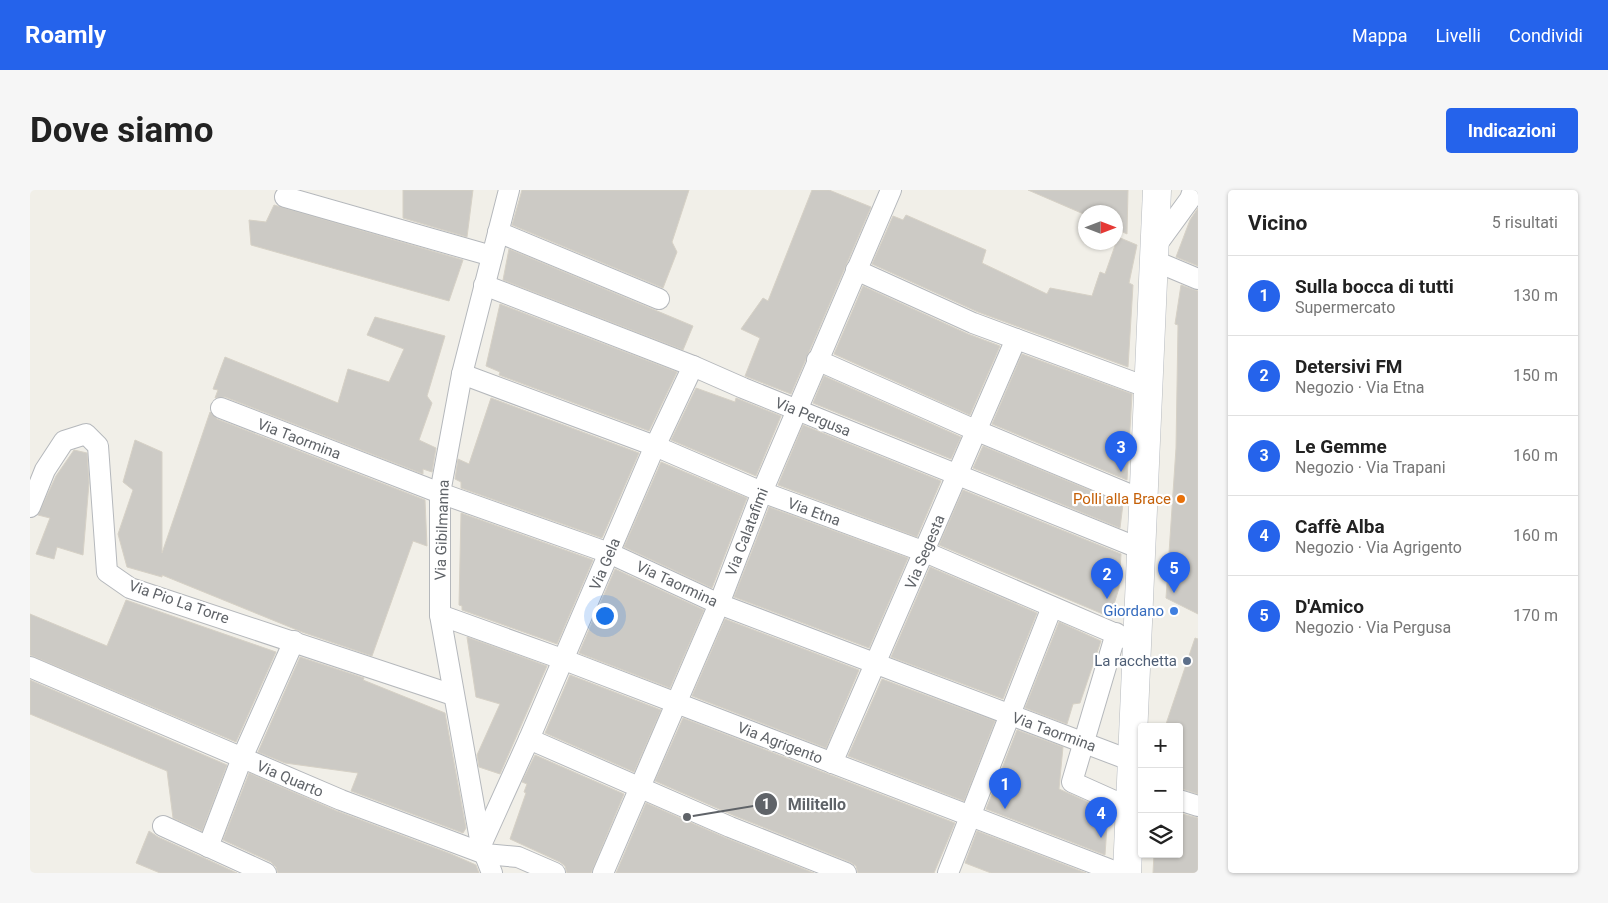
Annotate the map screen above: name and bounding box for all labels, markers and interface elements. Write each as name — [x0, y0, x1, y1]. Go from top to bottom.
text: Roamly — [25, 21, 106, 49]
text: Mappa — [1352, 25, 1408, 46]
text: Livelli — [1436, 25, 1481, 46]
text: Condividi — [1509, 25, 1583, 46]
button: Indicazioni — [1446, 108, 1578, 153]
text: Dove siamo — [30, 110, 213, 151]
north arrow — [1078, 205, 1123, 250]
text: Vicino — [1248, 211, 1307, 235]
text: 5 risultati — [1492, 213, 1558, 232]
text: Sulla bocca di tutti — [1295, 275, 1454, 298]
text: 1 — [1259, 286, 1269, 305]
text: 130 m — [1513, 286, 1558, 305]
text: Supermercato — [1295, 298, 1395, 317]
text: Detersivi FM — [1295, 355, 1402, 378]
text: 2 — [1259, 366, 1269, 385]
text: 150 m — [1513, 366, 1558, 385]
text: Negozio · Via Etna — [1295, 378, 1425, 397]
street label: Via Pergusa — [773, 394, 853, 440]
street label: Via Taormina — [255, 415, 343, 463]
pin: 3 — [1105, 431, 1137, 472]
text: Le Gemme — [1295, 435, 1387, 458]
text: 3 — [1259, 446, 1269, 465]
text: 160 m — [1513, 446, 1558, 465]
text: Negozio · Via Trapani — [1295, 458, 1446, 477]
street label: Via Gibilmanna — [431, 479, 453, 581]
street label: Via Calatafimi — [722, 485, 772, 579]
place label: Polli alla Brace — [1073, 490, 1171, 508]
marker: Polli alla Brace — [1175, 493, 1187, 505]
street label: Via Etna — [785, 494, 843, 530]
street label: Via Segesta — [901, 512, 949, 592]
text: Caffè Alba — [1295, 515, 1385, 538]
text: 4 — [1259, 526, 1269, 545]
text: 160 m — [1513, 526, 1558, 545]
street label: Via Gela — [586, 535, 624, 593]
text: Negozio · Via Agrigento — [1295, 538, 1462, 557]
pin: 5 — [1158, 552, 1190, 593]
street label: Via Taormina — [633, 557, 721, 611]
pin: 2 — [1091, 558, 1123, 599]
street label: Via Pio La Torre — [126, 576, 232, 628]
text: D'Amico — [1295, 595, 1364, 618]
place label: Giordano — [1103, 602, 1164, 620]
your location — [592, 603, 618, 629]
marker: Giordano — [1168, 605, 1180, 617]
text: 5 — [1259, 606, 1269, 625]
text: 170 m — [1513, 606, 1558, 625]
text: Negozio · Via Pergusa — [1295, 618, 1451, 637]
place label: La racchetta — [1094, 652, 1177, 670]
marker: La racchetta — [1181, 655, 1193, 667]
street label: Via Taormina — [1010, 709, 1098, 755]
street label: Via Agrigento — [735, 718, 825, 768]
map controls — [1138, 723, 1183, 858]
button: + — [1138, 723, 1183, 768]
street label: Via Quarto — [254, 757, 326, 801]
pin: 1 — [989, 768, 1021, 809]
button: − — [1138, 768, 1183, 813]
callout: Militello — [753, 789, 856, 820]
text: 1 — [762, 795, 770, 813]
text: Militello — [788, 795, 846, 814]
pin: 4 — [1085, 797, 1117, 838]
button: layers — [1138, 813, 1183, 858]

